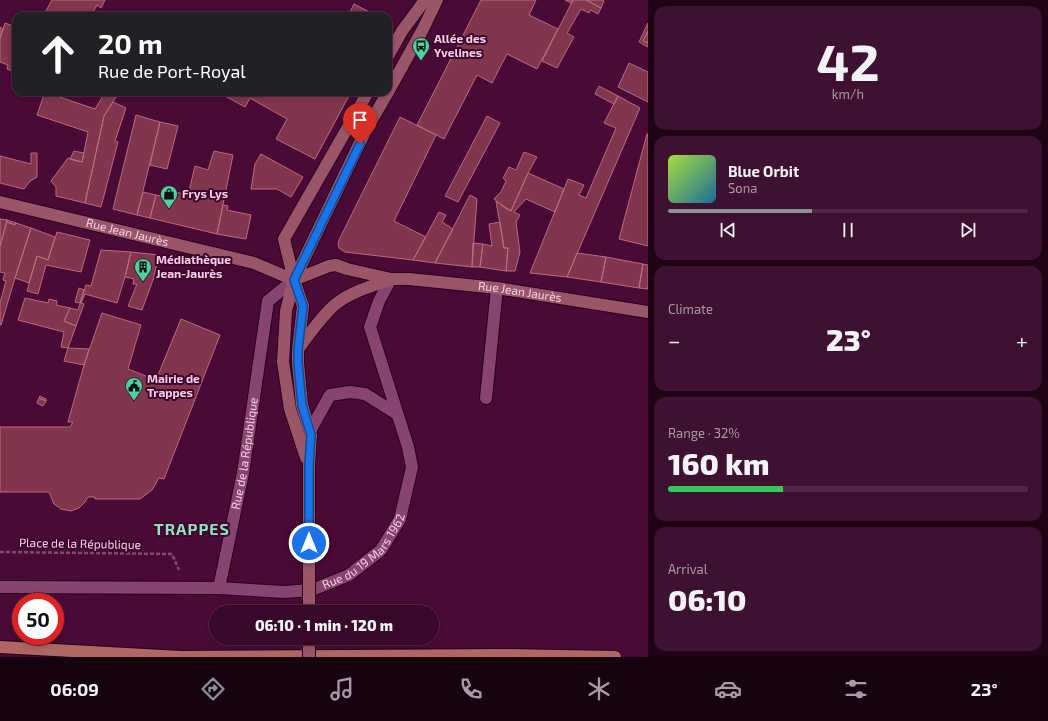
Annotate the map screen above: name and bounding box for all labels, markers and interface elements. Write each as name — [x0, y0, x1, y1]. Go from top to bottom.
text: 20 m — [98, 26, 163, 60]
icon: ahead — [32, 28, 84, 80]
text: 42 — [816, 29, 880, 91]
place label: Allée des Yvelines — [434, 31, 486, 59]
bus stop icon: Allée des Yvelines — [411, 36, 431, 61]
text: Rue de Port-Royal — [98, 60, 246, 82]
text: km/h — [832, 86, 864, 102]
pin — [343, 103, 377, 144]
icon: arrive — [349, 109, 371, 131]
text: Blue Orbit — [728, 162, 799, 180]
text: Sona — [728, 180, 757, 196]
shop icon: Frys Lys — [159, 184, 179, 209]
place label: Frys Lys — [182, 186, 228, 201]
street label: Rue Jean Jaurès — [85, 215, 170, 248]
icon: previous — [717, 219, 739, 241]
icon: pause — [837, 219, 859, 241]
icon: next — [957, 219, 979, 241]
place label: Médiathèque Jean-Jaurès — [156, 252, 231, 280]
building icon: Médiathèque Jean-Jaurès — [133, 257, 153, 282]
street label: Rue Jean Jaurès — [478, 278, 563, 304]
text: Climate — [668, 301, 713, 317]
text: 23° — [826, 321, 871, 357]
text: − — [668, 327, 681, 353]
text: + — [1016, 327, 1028, 353]
place label: Mairie de Trappes — [147, 371, 200, 399]
public building icon: Mairie de Trappes — [124, 376, 144, 401]
street label: Rue de la République — [228, 396, 260, 511]
text: Range · 32% — [668, 425, 740, 441]
text: 160 km — [668, 445, 769, 481]
street label: Rue du 19 Mars 1962 — [320, 512, 407, 591]
district label: TRAPPES — [154, 519, 230, 538]
position arrow — [288, 522, 330, 564]
street label: Place de la République — [19, 535, 141, 551]
text: Arrival — [668, 561, 708, 577]
text: 06:10 — [668, 581, 746, 617]
speed limit sign: 50 — [12, 593, 64, 645]
text: 06:10 · 1 min · 120 m — [255, 616, 393, 634]
icon: directions — [199, 675, 227, 703]
icon: music — [328, 675, 356, 703]
icon: phone — [457, 675, 485, 703]
icon: climate — [585, 675, 613, 703]
icon: car — [714, 675, 742, 703]
icon: filters — [842, 675, 870, 703]
text: 06:09 — [50, 678, 99, 700]
text: 23° — [971, 678, 998, 700]

